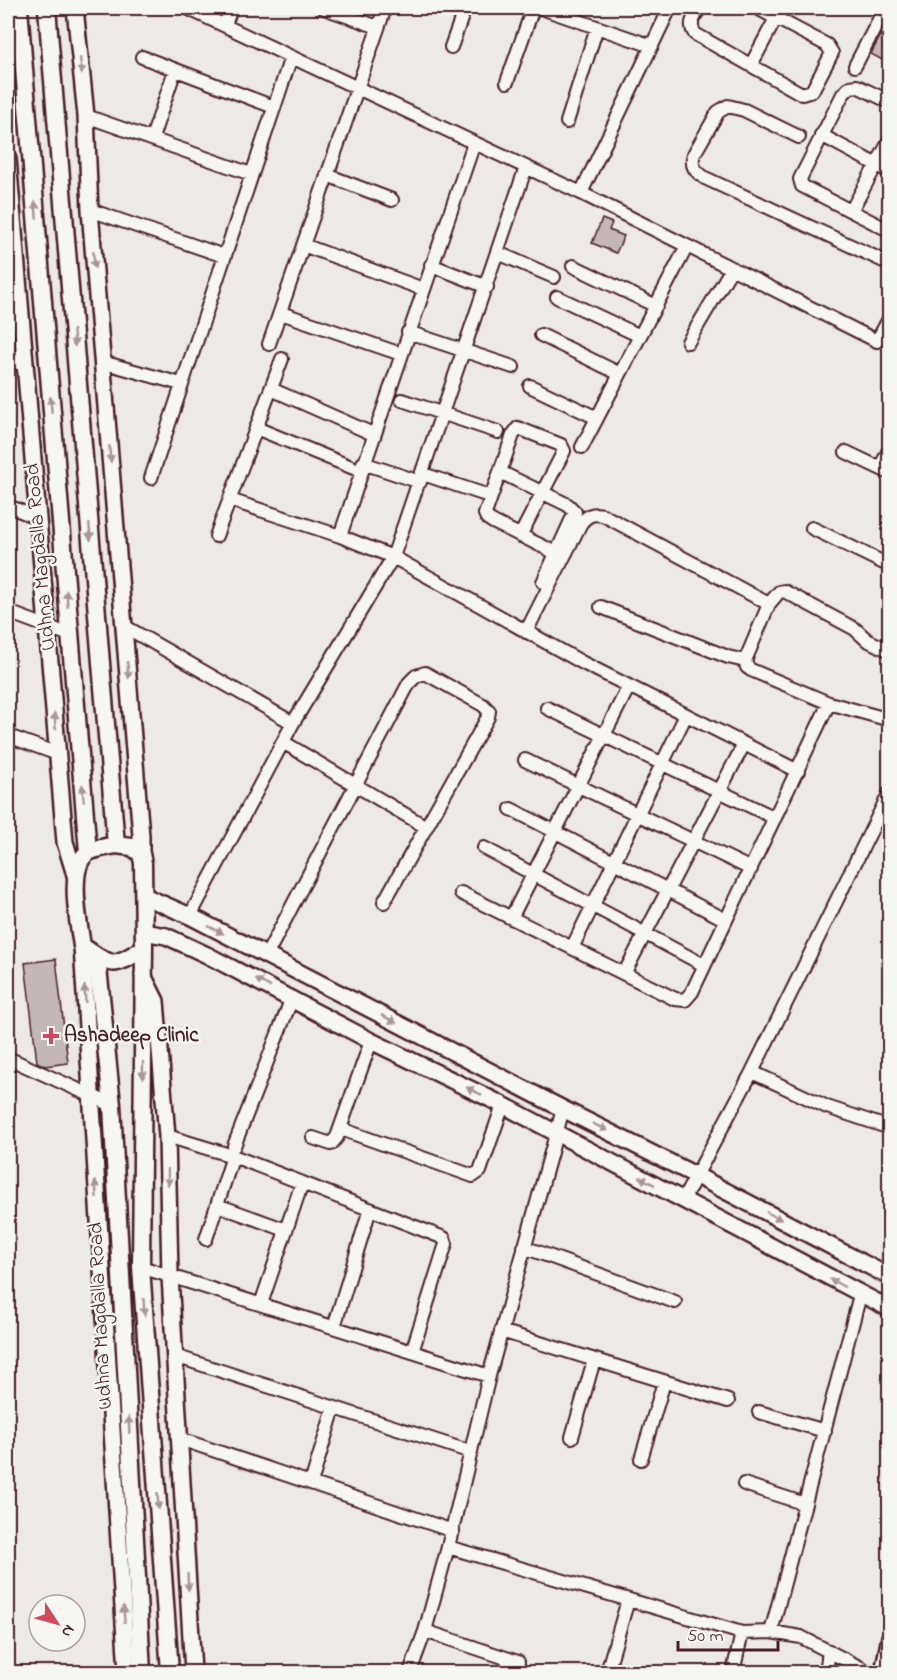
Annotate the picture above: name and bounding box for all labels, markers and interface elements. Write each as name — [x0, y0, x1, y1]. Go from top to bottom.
one-way arrow — [76, 56, 86, 75]
one-way arrow — [31, 201, 40, 220]
one-way arrow — [89, 251, 99, 270]
one-way arrow — [69, 328, 79, 347]
one-way arrow — [47, 395, 56, 414]
one-way arrow — [105, 445, 115, 464]
street label: Udhna Magdalla Road — [18, 462, 66, 652]
one-way arrow — [86, 523, 95, 542]
one-way arrow — [62, 590, 72, 609]
one-way arrow — [123, 660, 133, 679]
one-way arrow — [50, 712, 60, 731]
one-way arrow — [78, 784, 88, 803]
one-way arrow — [207, 925, 224, 935]
one-way arrow — [254, 978, 271, 988]
one-way arrow — [80, 985, 89, 1004]
one-way arrow — [380, 1014, 398, 1024]
place label: Ashadeep Clinic — [64, 1021, 199, 1051]
marker: Ashadeep Clinic — [42, 1027, 60, 1045]
one-way arrow — [138, 1060, 148, 1079]
one-way arrow — [465, 1086, 483, 1096]
one-way arrow — [591, 1123, 608, 1132]
one-way arrow — [163, 1168, 173, 1187]
one-way arrow — [638, 1176, 655, 1186]
one-way arrow — [91, 1179, 101, 1198]
one-way arrow — [765, 1211, 782, 1221]
street label: Udhna Magdalla Road — [81, 1221, 123, 1411]
one-way arrow — [829, 1278, 846, 1288]
one-way arrow — [139, 1297, 149, 1316]
one-way arrow — [124, 1416, 133, 1435]
one-way arrow — [153, 1492, 162, 1511]
one-way arrow — [183, 1572, 193, 1591]
north arrow — [27, 1593, 87, 1653]
one-way arrow — [119, 1605, 128, 1624]
scale bar — [678, 1614, 778, 1652]
text: N — [55, 1619, 80, 1642]
text: 50 m — [687, 1624, 724, 1650]

